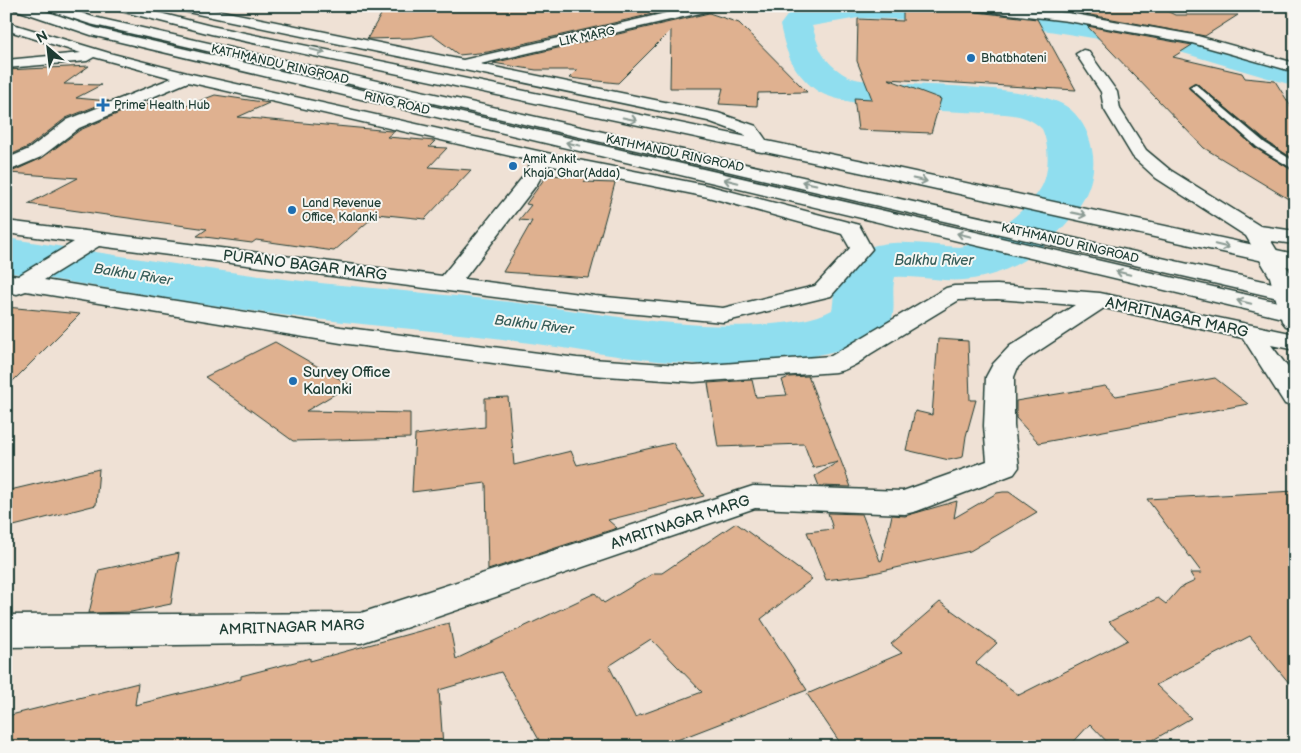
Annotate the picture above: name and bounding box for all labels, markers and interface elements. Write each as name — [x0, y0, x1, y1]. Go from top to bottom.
north arrow — [22, 22, 72, 72]
street label: LIK MARG — [558, 23, 616, 50]
text: N — [33, 27, 51, 47]
street label: KATHMANDU RINGROAD — [210, 41, 350, 88]
one-way arrow — [309, 47, 325, 57]
place label: Bhatbhateni — [981, 51, 1047, 66]
marker: Bhatbhateni — [965, 52, 977, 64]
street label: RING ROAD — [363, 89, 431, 118]
marker: Prime Health Hub — [96, 98, 110, 112]
place label: Prime Health Hub — [114, 98, 210, 113]
one-way arrow — [622, 115, 638, 125]
street label: KATHMANDU RINGROAD — [604, 131, 746, 176]
one-way arrow — [566, 139, 582, 149]
place label: Amit Ankit Khaja Ghar(Adda) — [523, 152, 620, 181]
marker: Amit Ankit Khaja Ghar(Adda) — [507, 160, 519, 172]
one-way arrow — [912, 175, 928, 185]
one-way arrow — [724, 176, 740, 185]
one-way arrow — [802, 178, 818, 187]
place label: Land Revenue Office, Kalanki — [302, 196, 381, 225]
marker: Land Revenue Office, Kalanki — [286, 204, 298, 216]
one-way arrow — [1071, 210, 1087, 220]
street label: KATHMANDU RINGROAD — [1000, 220, 1140, 267]
one-way arrow — [957, 230, 973, 239]
one-way arrow — [1213, 242, 1229, 251]
street label: PURANO BAGAR MARG — [222, 246, 388, 285]
water label: Balkhu River — [894, 252, 974, 269]
water label: Balkhu River — [93, 260, 174, 289]
one-way arrow — [1115, 268, 1131, 277]
street label: AMRITNAGAR MARG — [1104, 293, 1250, 342]
one-way arrow — [1237, 297, 1253, 306]
water label: Balkhu River — [494, 311, 575, 338]
place label: Survey Office Kalanki — [303, 363, 391, 399]
marker: Survey Office Kalanki — [287, 375, 299, 387]
street label: AMRITNAGAR MARG — [608, 491, 752, 554]
street label: AMRITNAGAR MARG — [219, 615, 365, 640]

